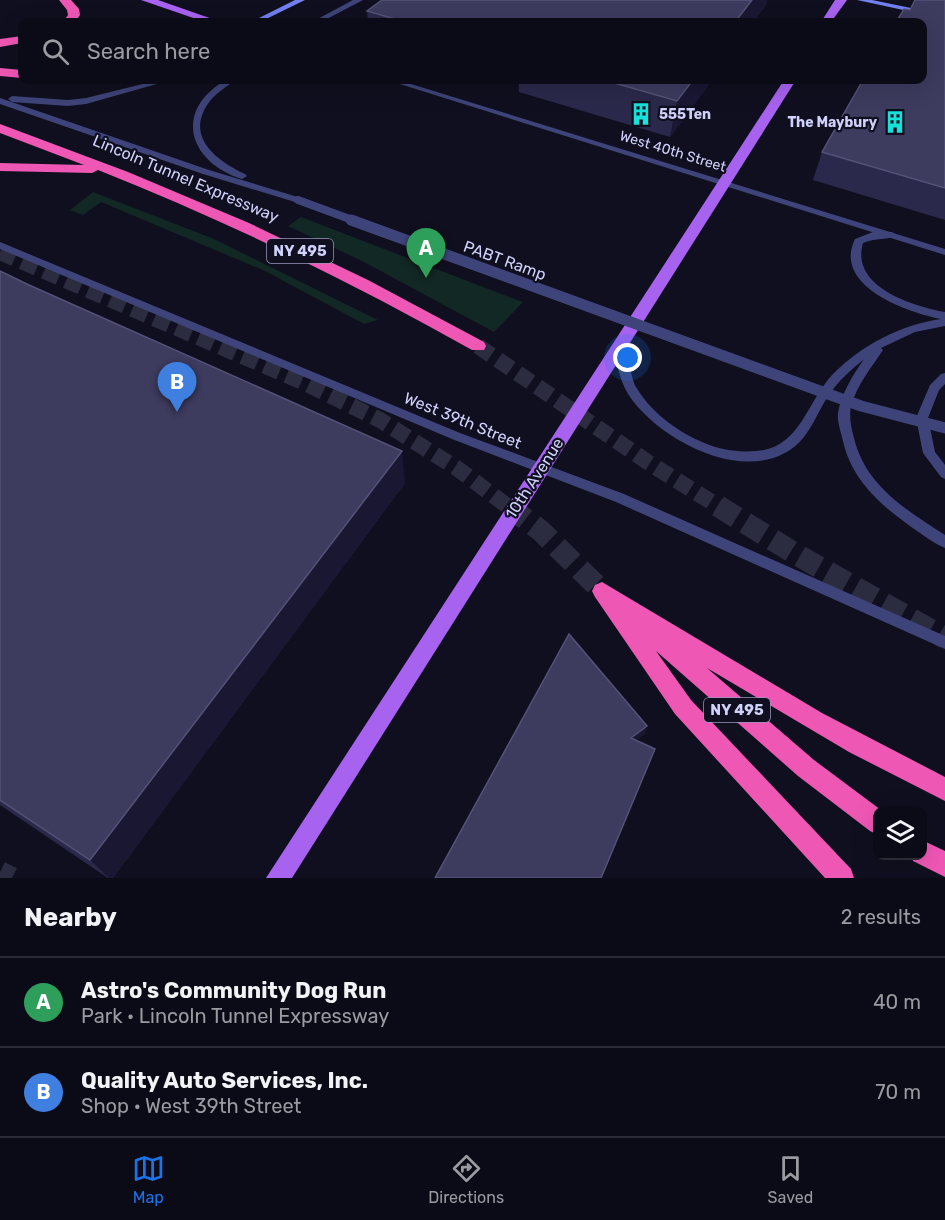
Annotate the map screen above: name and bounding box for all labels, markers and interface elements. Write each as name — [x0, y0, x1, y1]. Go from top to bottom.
search box — [18, 18, 927, 84]
icon: search — [39, 35, 72, 68]
text: Search here — [87, 38, 210, 65]
building icon: 555Ten — [628, 101, 654, 127]
place label: 555Ten — [659, 106, 711, 123]
building icon: The Maybury — [882, 109, 908, 135]
place label: The Maybury — [788, 114, 878, 131]
street label: West 40th Street — [618, 127, 729, 176]
street label: Lincoln Tunnel Expressway — [90, 131, 282, 226]
pin: A — [406, 228, 446, 278]
street label: PABT Ramp — [461, 237, 549, 284]
road number: NY 495 — [267, 239, 333, 263]
your location — [613, 343, 642, 372]
pin: B — [158, 362, 196, 412]
street label: West 39th Street — [401, 388, 524, 453]
street label: 10th Avenue — [501, 434, 568, 522]
road number: NY 495 — [704, 698, 770, 722]
map controls — [873, 806, 927, 860]
button: layers — [873, 806, 927, 860]
text: Nearby — [24, 902, 117, 933]
text: 2 results — [841, 905, 921, 929]
text: Astro's Community Dog Run — [81, 977, 386, 1004]
text: A — [36, 990, 51, 1014]
text: 40 m — [873, 990, 921, 1014]
text: Park · Lincoln Tunnel Expressway — [81, 1004, 389, 1028]
text: Quality Auto Services, Inc. — [81, 1067, 368, 1094]
text: B — [36, 1080, 51, 1104]
text: 70 m — [875, 1080, 921, 1104]
text: Shop · West 39th Street — [81, 1094, 301, 1118]
tab: Map — [132, 1152, 165, 1207]
tab: Directions — [428, 1152, 504, 1207]
tab: Saved — [768, 1152, 813, 1207]

